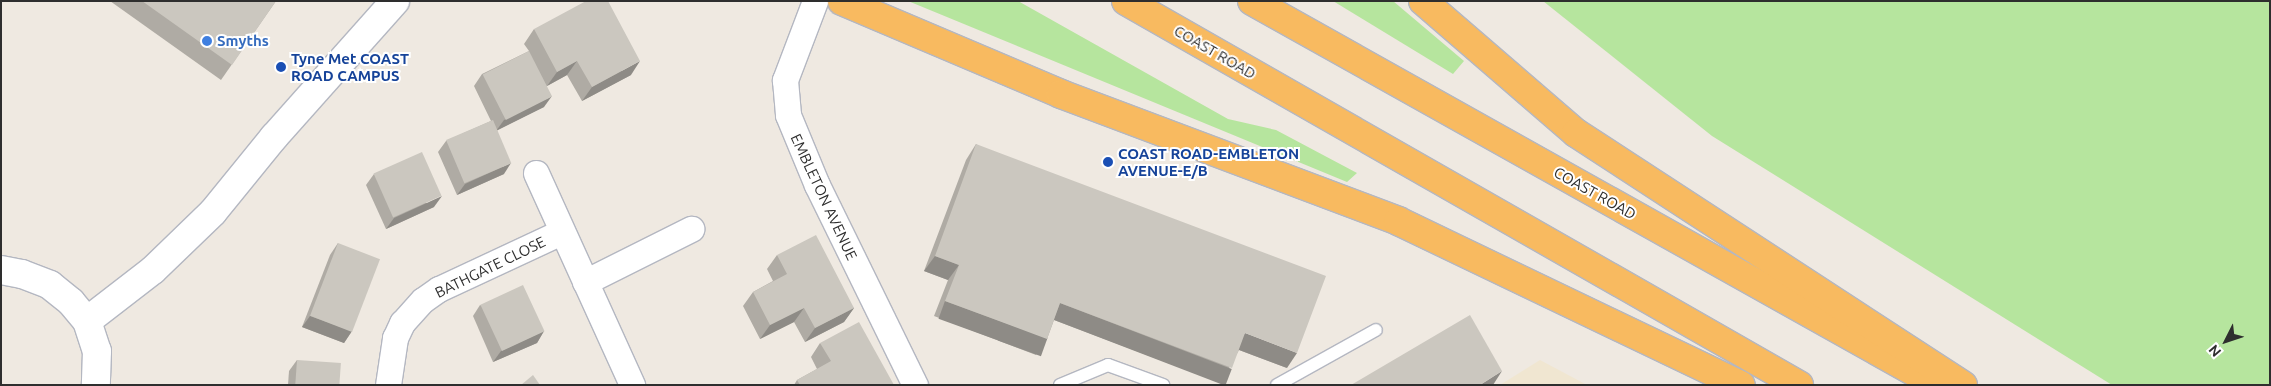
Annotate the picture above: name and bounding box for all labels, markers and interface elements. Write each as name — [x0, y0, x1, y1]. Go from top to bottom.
street label: COAST ROAD — [1171, 21, 1259, 83]
place label: Smyths — [217, 32, 269, 50]
marker: Smyths — [201, 35, 213, 47]
place label: Tyne Met COAST ROAD CAMPUS — [291, 49, 409, 84]
marker: Tyne Met COAST ROAD CAMPUS — [275, 61, 287, 73]
street label: EMBLETON AVENUE — [787, 131, 861, 263]
place label: COAST ROAD-EMBLETON AVENUE-E/B — [1118, 144, 1299, 179]
marker: COAST ROAD-EMBLETON AVENUE-E/B — [1102, 156, 1114, 168]
street label: COAST ROAD — [1551, 163, 1639, 223]
street label: BATHGATE CLOSE — [432, 232, 548, 302]
north arrow — [2201, 316, 2251, 366]
text: N — [2205, 342, 2224, 360]

